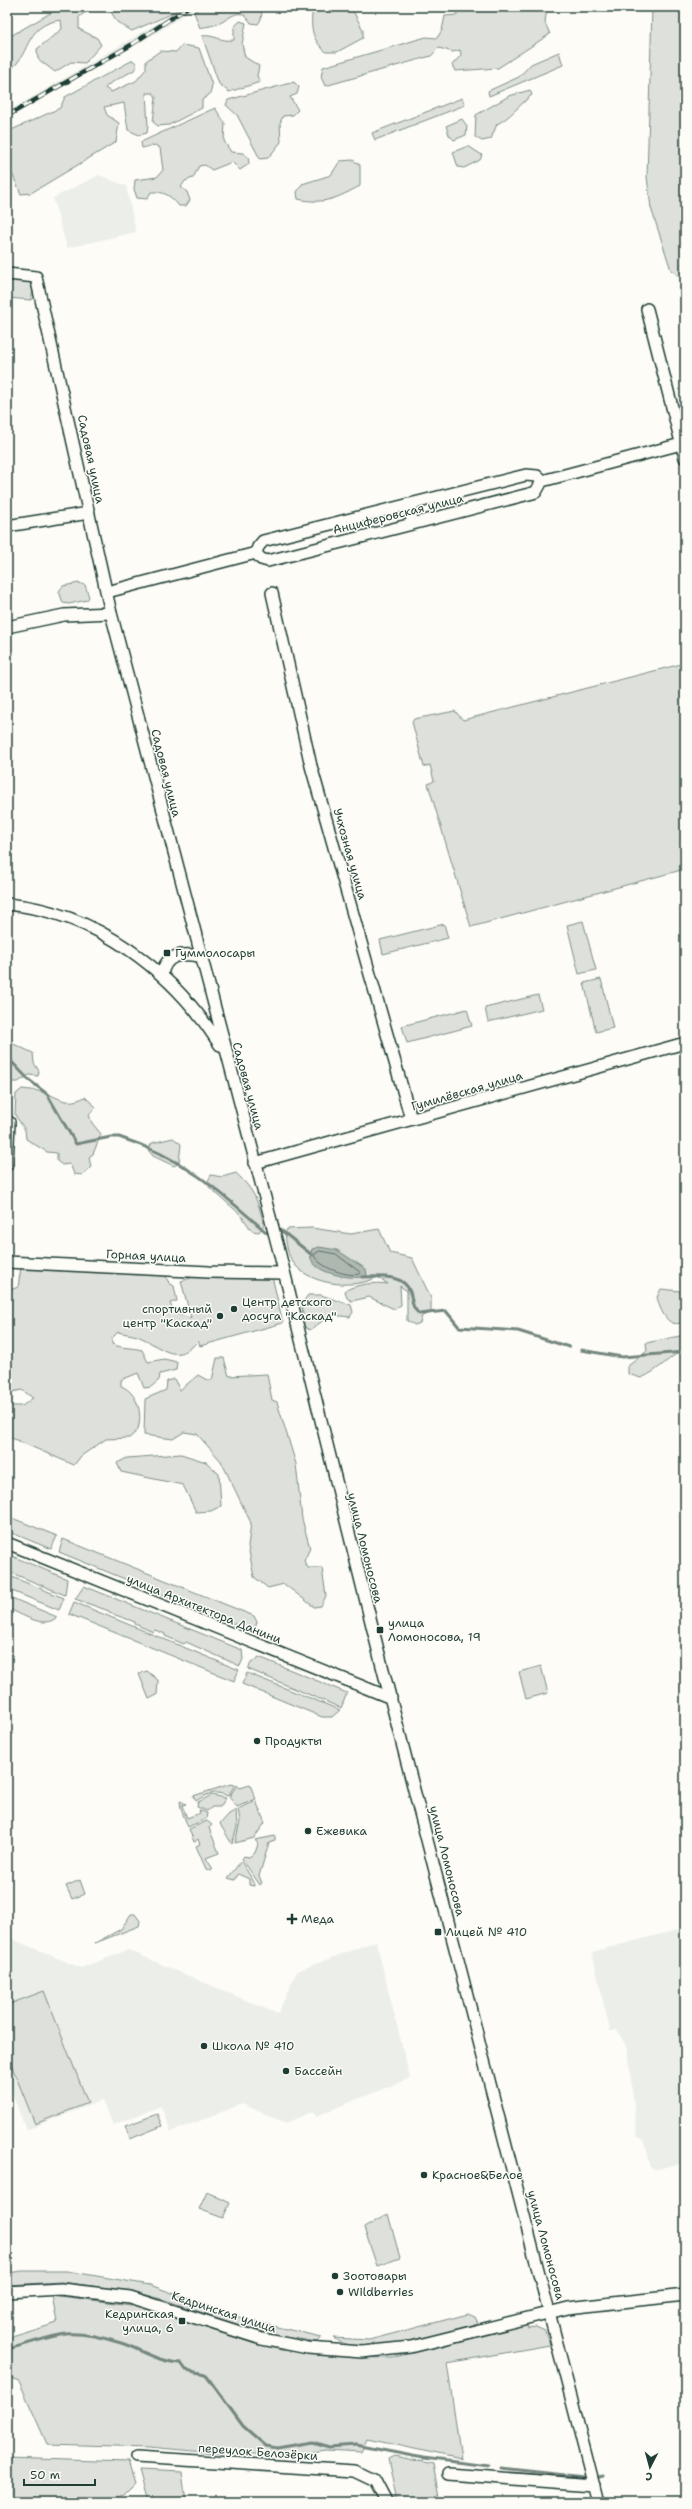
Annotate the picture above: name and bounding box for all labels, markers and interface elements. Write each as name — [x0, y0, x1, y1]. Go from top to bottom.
street label: Садовая улица — [74, 413, 108, 505]
street label: Анциферовская улица — [331, 490, 465, 538]
street label: Садовая улица — [147, 727, 185, 819]
street label: Учхозная улица — [329, 806, 371, 902]
place label: Гуммолосары — [175, 945, 255, 961]
marker: Гуммолосары — [162, 948, 172, 958]
street label: Садовая улица — [229, 1040, 268, 1132]
street label: Гумилёвская улица — [409, 1067, 525, 1115]
street label: Горная улица — [106, 1246, 187, 1266]
place label: Центр детского досуга "Каскад" — [242, 1294, 337, 1324]
place label: спортивный центр "Каскад" — [122, 1301, 212, 1331]
marker: Центр детского досуга "Каскад" — [229, 1304, 239, 1314]
marker: спортивный центр "Каскад" — [215, 1311, 225, 1321]
street label: улица Ломоносова — [344, 1491, 387, 1605]
street label: улица Архитектора Данини — [124, 1571, 284, 1647]
place label: улица Ломоносова, 19 — [388, 1615, 481, 1645]
marker: улица Ломоносова, 19 — [375, 1625, 385, 1635]
place label: Продукты — [265, 1733, 322, 1749]
marker: Продукты — [252, 1736, 262, 1746]
street label: улица Ломоносова — [426, 1804, 469, 1918]
place label: Ежевика — [316, 1823, 367, 1839]
marker: Ежевика — [303, 1826, 313, 1836]
place label: Меда — [301, 1911, 335, 1927]
marker: Меда — [286, 1913, 298, 1925]
place label: Лицей № 410 — [446, 1924, 527, 1940]
marker: Лицей № 410 — [433, 1927, 443, 1937]
place label: Школа № 410 — [212, 2038, 294, 2054]
marker: Школа № 410 — [199, 2041, 209, 2051]
place label: Бассейн — [294, 2063, 342, 2079]
marker: Бассейн — [281, 2066, 291, 2076]
place label: Красное&Белое — [432, 2167, 523, 2183]
marker: Красное&Белое — [419, 2170, 429, 2180]
street label: улица Ломоносова — [524, 2188, 568, 2302]
place label: Зоотовары — [343, 2268, 407, 2284]
marker: Зоотовары — [330, 2271, 340, 2281]
place label: Wildberries — [348, 2284, 414, 2300]
marker: Wildberries — [335, 2287, 345, 2297]
street label: Кедринская улица — [170, 2288, 279, 2337]
place label: Кедринская улица, 6 — [105, 2306, 174, 2336]
marker: Кедринская улица, 6 — [177, 2316, 187, 2326]
street label: переулок Белозёрки — [198, 2440, 318, 2464]
north arrow — [630, 2447, 670, 2487]
scale bar — [24, 2461, 95, 2487]
text: 50 m — [30, 2467, 60, 2483]
text: С — [645, 2469, 653, 2484]

